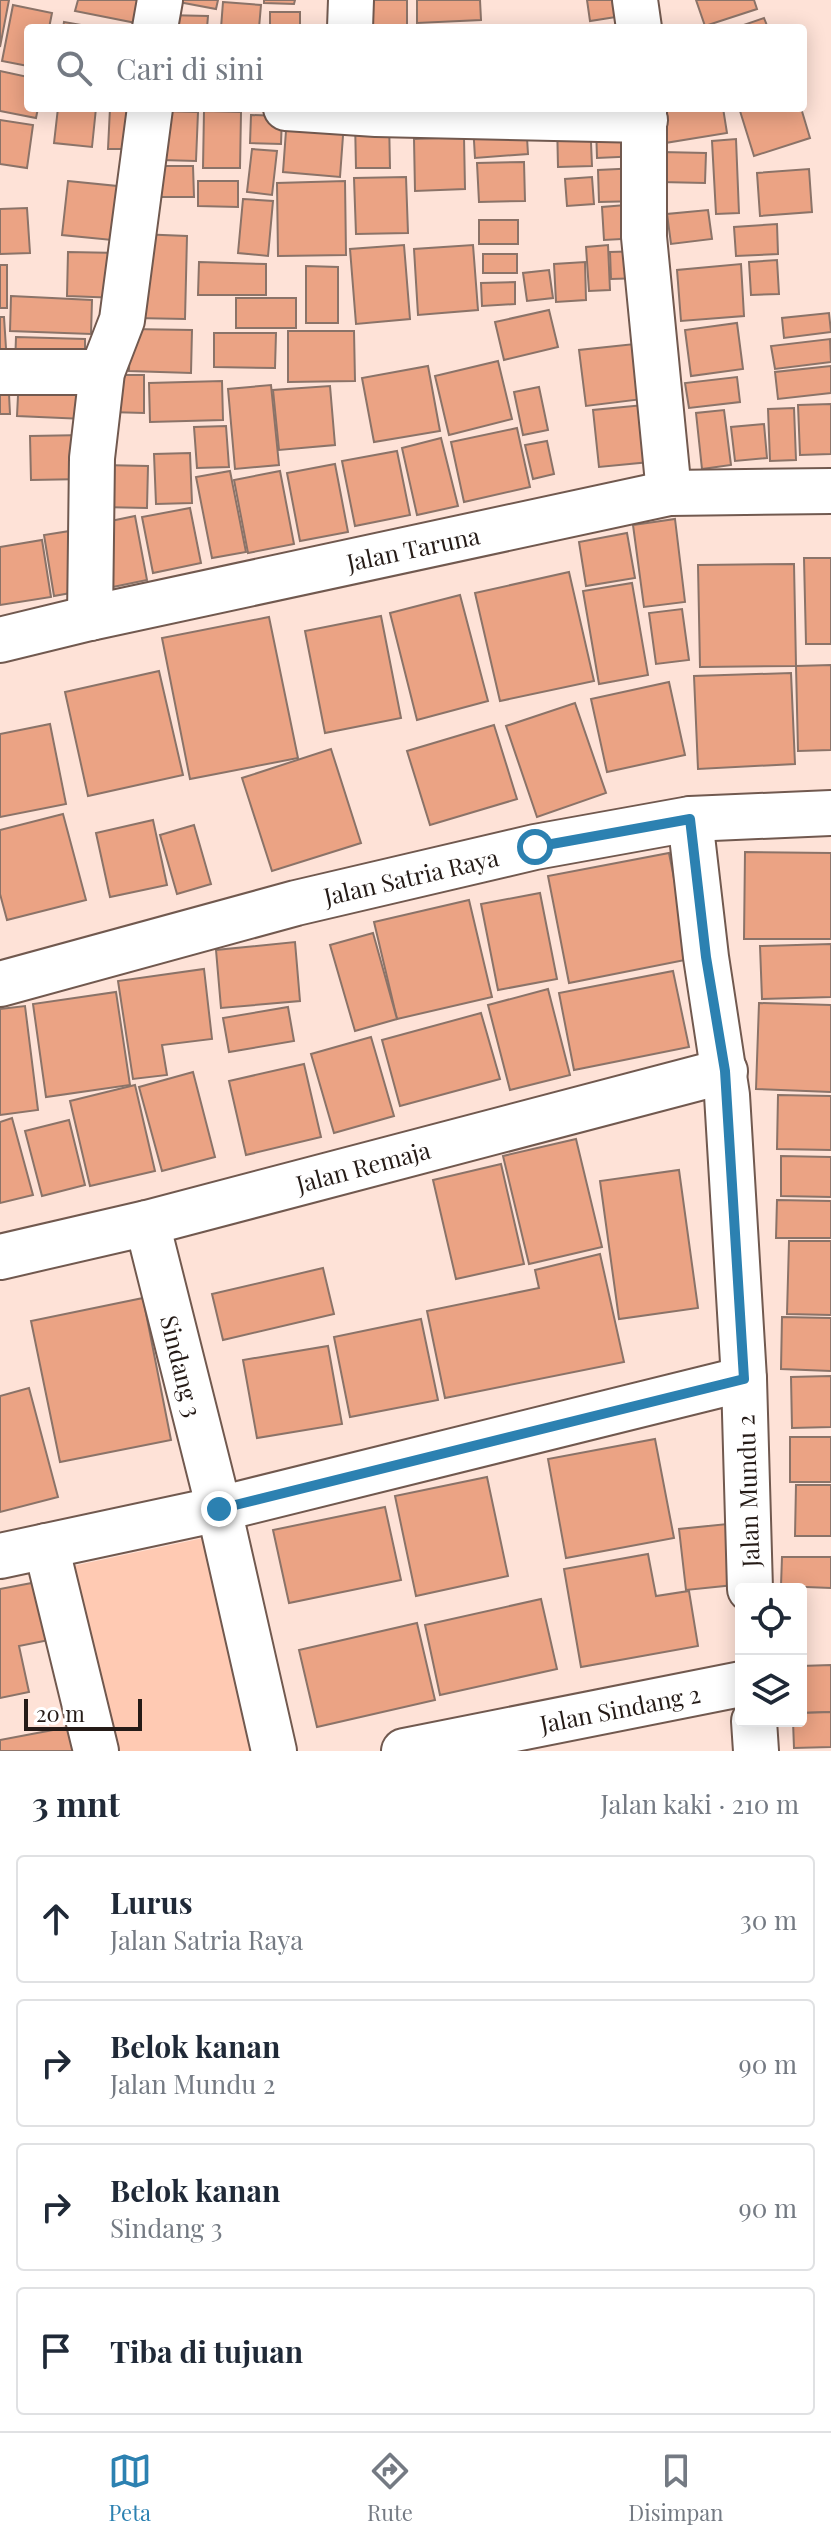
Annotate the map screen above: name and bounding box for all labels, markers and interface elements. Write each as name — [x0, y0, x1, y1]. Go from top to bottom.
search box — [24, 24, 807, 112]
icon: search — [52, 46, 96, 90]
text: Cari di sini — [116, 48, 264, 88]
street label: Jalan Taruna — [343, 518, 483, 578]
route start — [517, 829, 553, 865]
street label: Jalan Satria Raya — [320, 840, 502, 912]
street label: Jalan Remaja — [291, 1133, 434, 1200]
street label: Sindang 3 — [154, 1312, 210, 1420]
street label: Jalan Mundu 2 — [728, 1414, 766, 1569]
route end — [201, 1491, 237, 1527]
map controls — [735, 1583, 807, 1727]
button: locate — [735, 1583, 807, 1655]
button: layers — [735, 1655, 807, 1727]
street label: Jalan Sindang 2 — [536, 1677, 703, 1739]
scale bar — [24, 1695, 142, 1731]
text: 20 m — [36, 1698, 85, 1728]
text: 3 mnt — [32, 1780, 120, 1826]
text: Jalan kaki · 210 m — [601, 1786, 799, 1821]
text: Lurus — [110, 1882, 193, 1922]
icon: ahead — [34, 1897, 78, 1941]
text: 30 m — [740, 1902, 797, 1937]
text: Jalan Satria Raya — [110, 1922, 303, 1957]
text: Belok kanan — [110, 2026, 280, 2066]
icon: right — [34, 2041, 78, 2085]
text: 90 m — [739, 2046, 797, 2081]
text: Jalan Mundu 2 — [110, 2066, 275, 2101]
text: Belok kanan — [110, 2170, 280, 2210]
icon: right — [34, 2185, 78, 2229]
text: 90 m — [739, 2190, 797, 2225]
text: Sindang 3 — [110, 2210, 222, 2245]
icon: arrive — [34, 2329, 78, 2373]
text: Tiba di tujuan — [110, 2331, 303, 2371]
tab: Peta — [108, 2449, 152, 2527]
tab: Rute — [367, 2449, 413, 2527]
tab: Disimpan — [628, 2449, 723, 2527]

